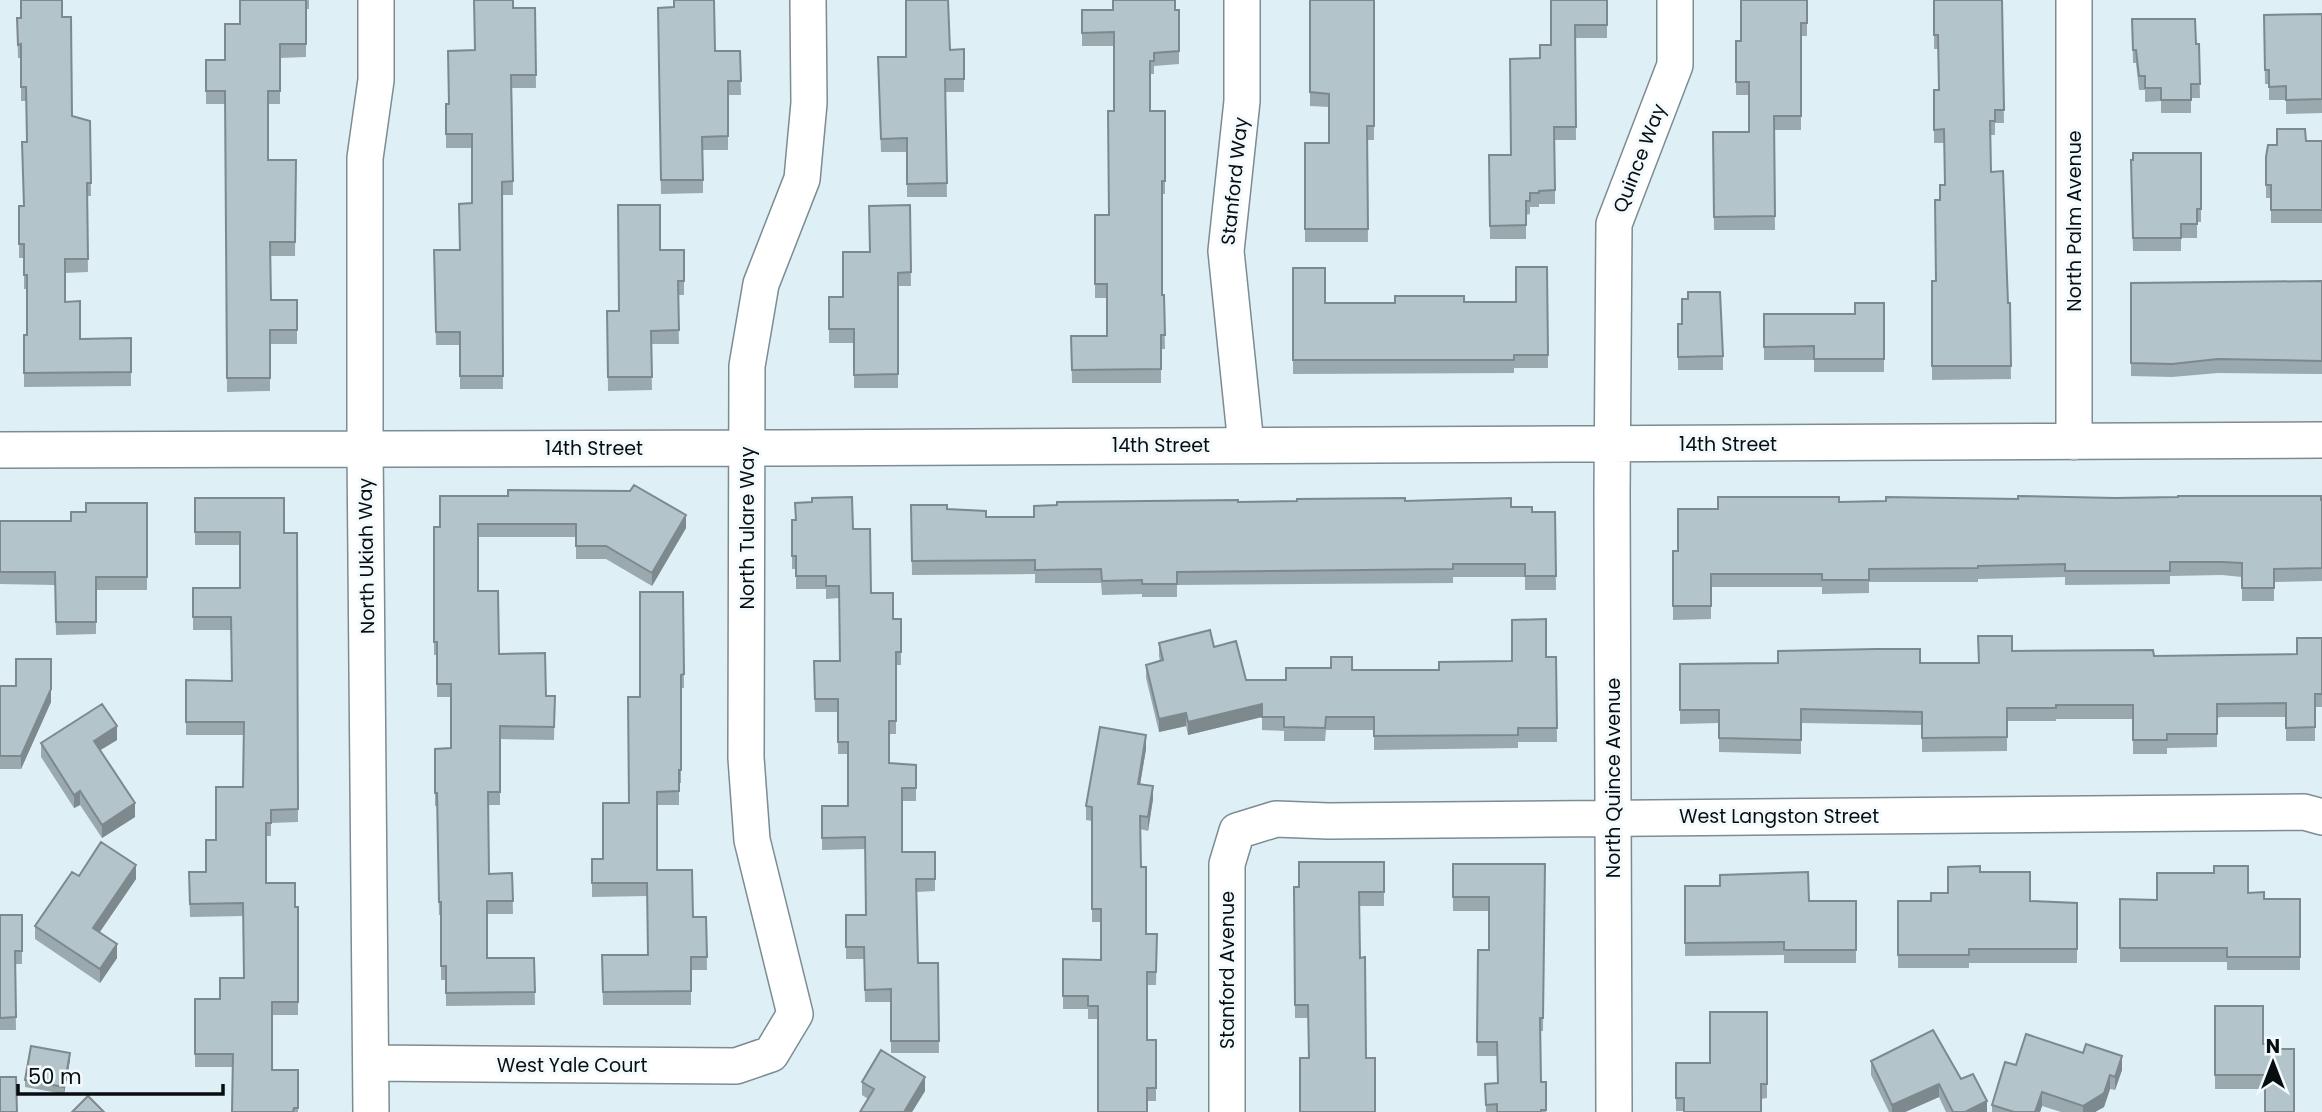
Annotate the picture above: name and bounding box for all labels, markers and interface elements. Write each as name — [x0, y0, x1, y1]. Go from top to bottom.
street label: Quince Way — [1606, 100, 1673, 216]
street label: Stanford Way — [1214, 115, 1255, 246]
street label: North Palm Avenue — [2061, 130, 2088, 312]
street label: 14th Street — [1679, 431, 1777, 458]
street label: 14th Street — [1112, 432, 1210, 459]
street label: 14th Street — [545, 435, 643, 462]
street label: North Tulare Way — [734, 446, 761, 609]
street label: North Ukiah Way — [352, 477, 381, 634]
street label: North Quince Avenue — [1600, 678, 1627, 878]
street label: West Langston Street — [1679, 803, 1879, 830]
street label: Stanford Avenue — [1214, 891, 1241, 1049]
north arrow — [2238, 1028, 2308, 1098]
text: N — [2266, 1033, 2280, 1060]
scale bar — [18, 1052, 222, 1096]
street label: West Yale Court — [497, 1052, 647, 1079]
text: 50 m — [28, 1062, 82, 1091]

